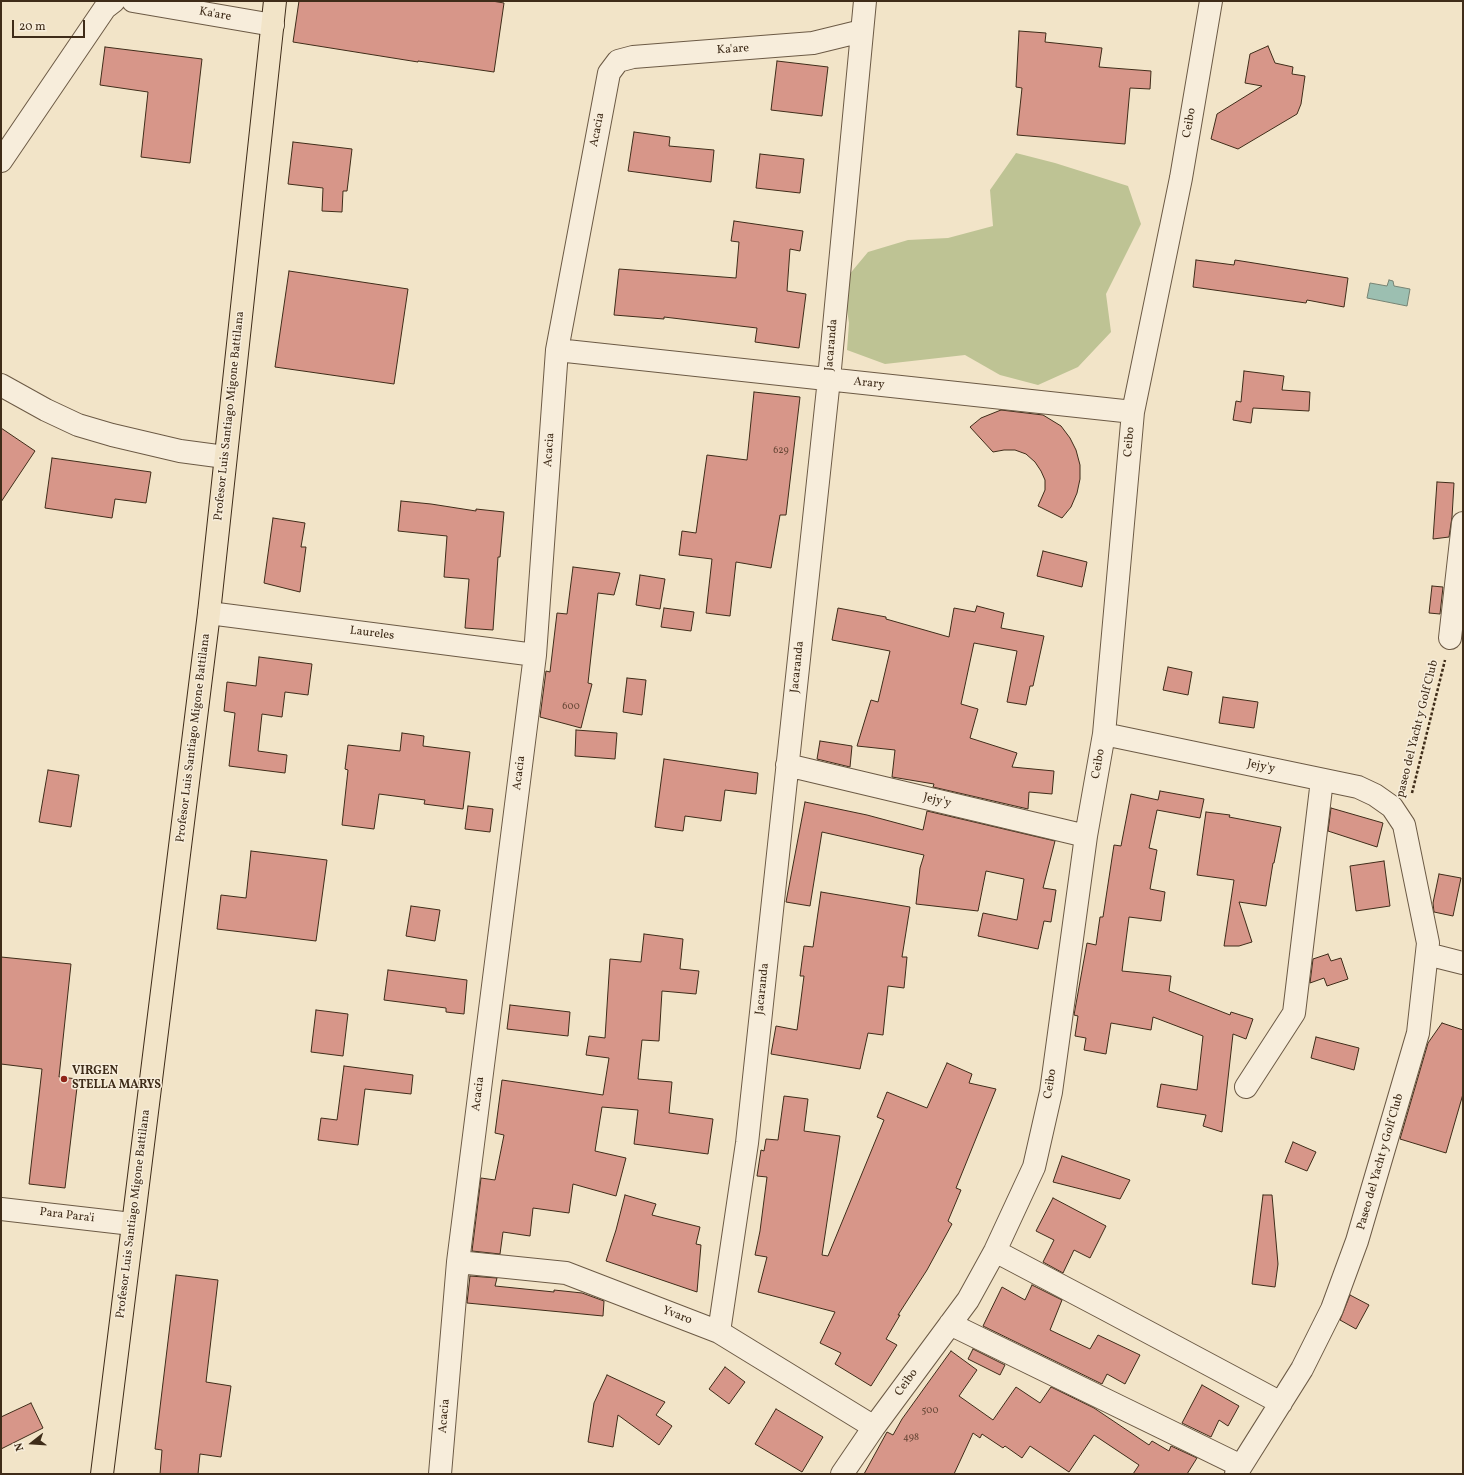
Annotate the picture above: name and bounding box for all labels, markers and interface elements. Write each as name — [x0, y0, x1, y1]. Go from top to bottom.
street label: Ka'are — [198, 5, 232, 25]
scale bar — [14, 12, 87, 38]
text: 20 m — [19, 19, 46, 35]
street label: Ka'are — [716, 42, 750, 58]
street label: Ceibo — [1180, 107, 1200, 139]
street label: Acacia — [588, 112, 608, 148]
street label: Profesor Luis Santiago Migone Battilana — [212, 310, 248, 522]
street label: Jacaranda — [823, 318, 841, 372]
street label: Arary — [853, 375, 885, 393]
street label: Ceibo — [1122, 426, 1138, 458]
street label: Acacia — [542, 432, 558, 468]
house number: 629 — [773, 445, 789, 457]
street label: Laureles — [349, 624, 395, 644]
street label: Profesor Luis Santiago Migone Battilana — [174, 633, 214, 843]
street label: Jacaranda — [788, 640, 808, 694]
street label: paseo del Yacht y Golf Club — [1394, 659, 1442, 799]
house number: 600 — [562, 701, 580, 713]
street label: Ceibo — [1089, 748, 1109, 780]
street label: Acacia — [511, 755, 529, 791]
street label: Jejy'y — [1246, 757, 1276, 777]
street label: Jejy'y — [922, 791, 952, 811]
street label: Jacaranda — [753, 962, 773, 1016]
place label: VIRGEN STELLA MARYS — [72, 1065, 161, 1093]
street label: Ceibo — [1042, 1068, 1060, 1100]
marker: VIRGEN STELLA MARYS — [59, 1074, 69, 1084]
street label: Acacia — [470, 1076, 488, 1112]
street label: Paseo del Yacht y Golf Club — [1355, 1092, 1407, 1232]
street label: Profesor Luis Santiago Migone Battilana — [114, 1109, 154, 1319]
street label: Para Para'i — [39, 1205, 95, 1227]
street label: Yvaro — [660, 1304, 694, 1328]
street label: Ceibo — [892, 1367, 922, 1399]
street label: Acacia — [436, 1398, 454, 1434]
house number: 500 — [922, 1405, 938, 1417]
north arrow — [12, 1423, 52, 1463]
house number: 498 — [903, 1432, 919, 1444]
text: N — [12, 1441, 28, 1453]

